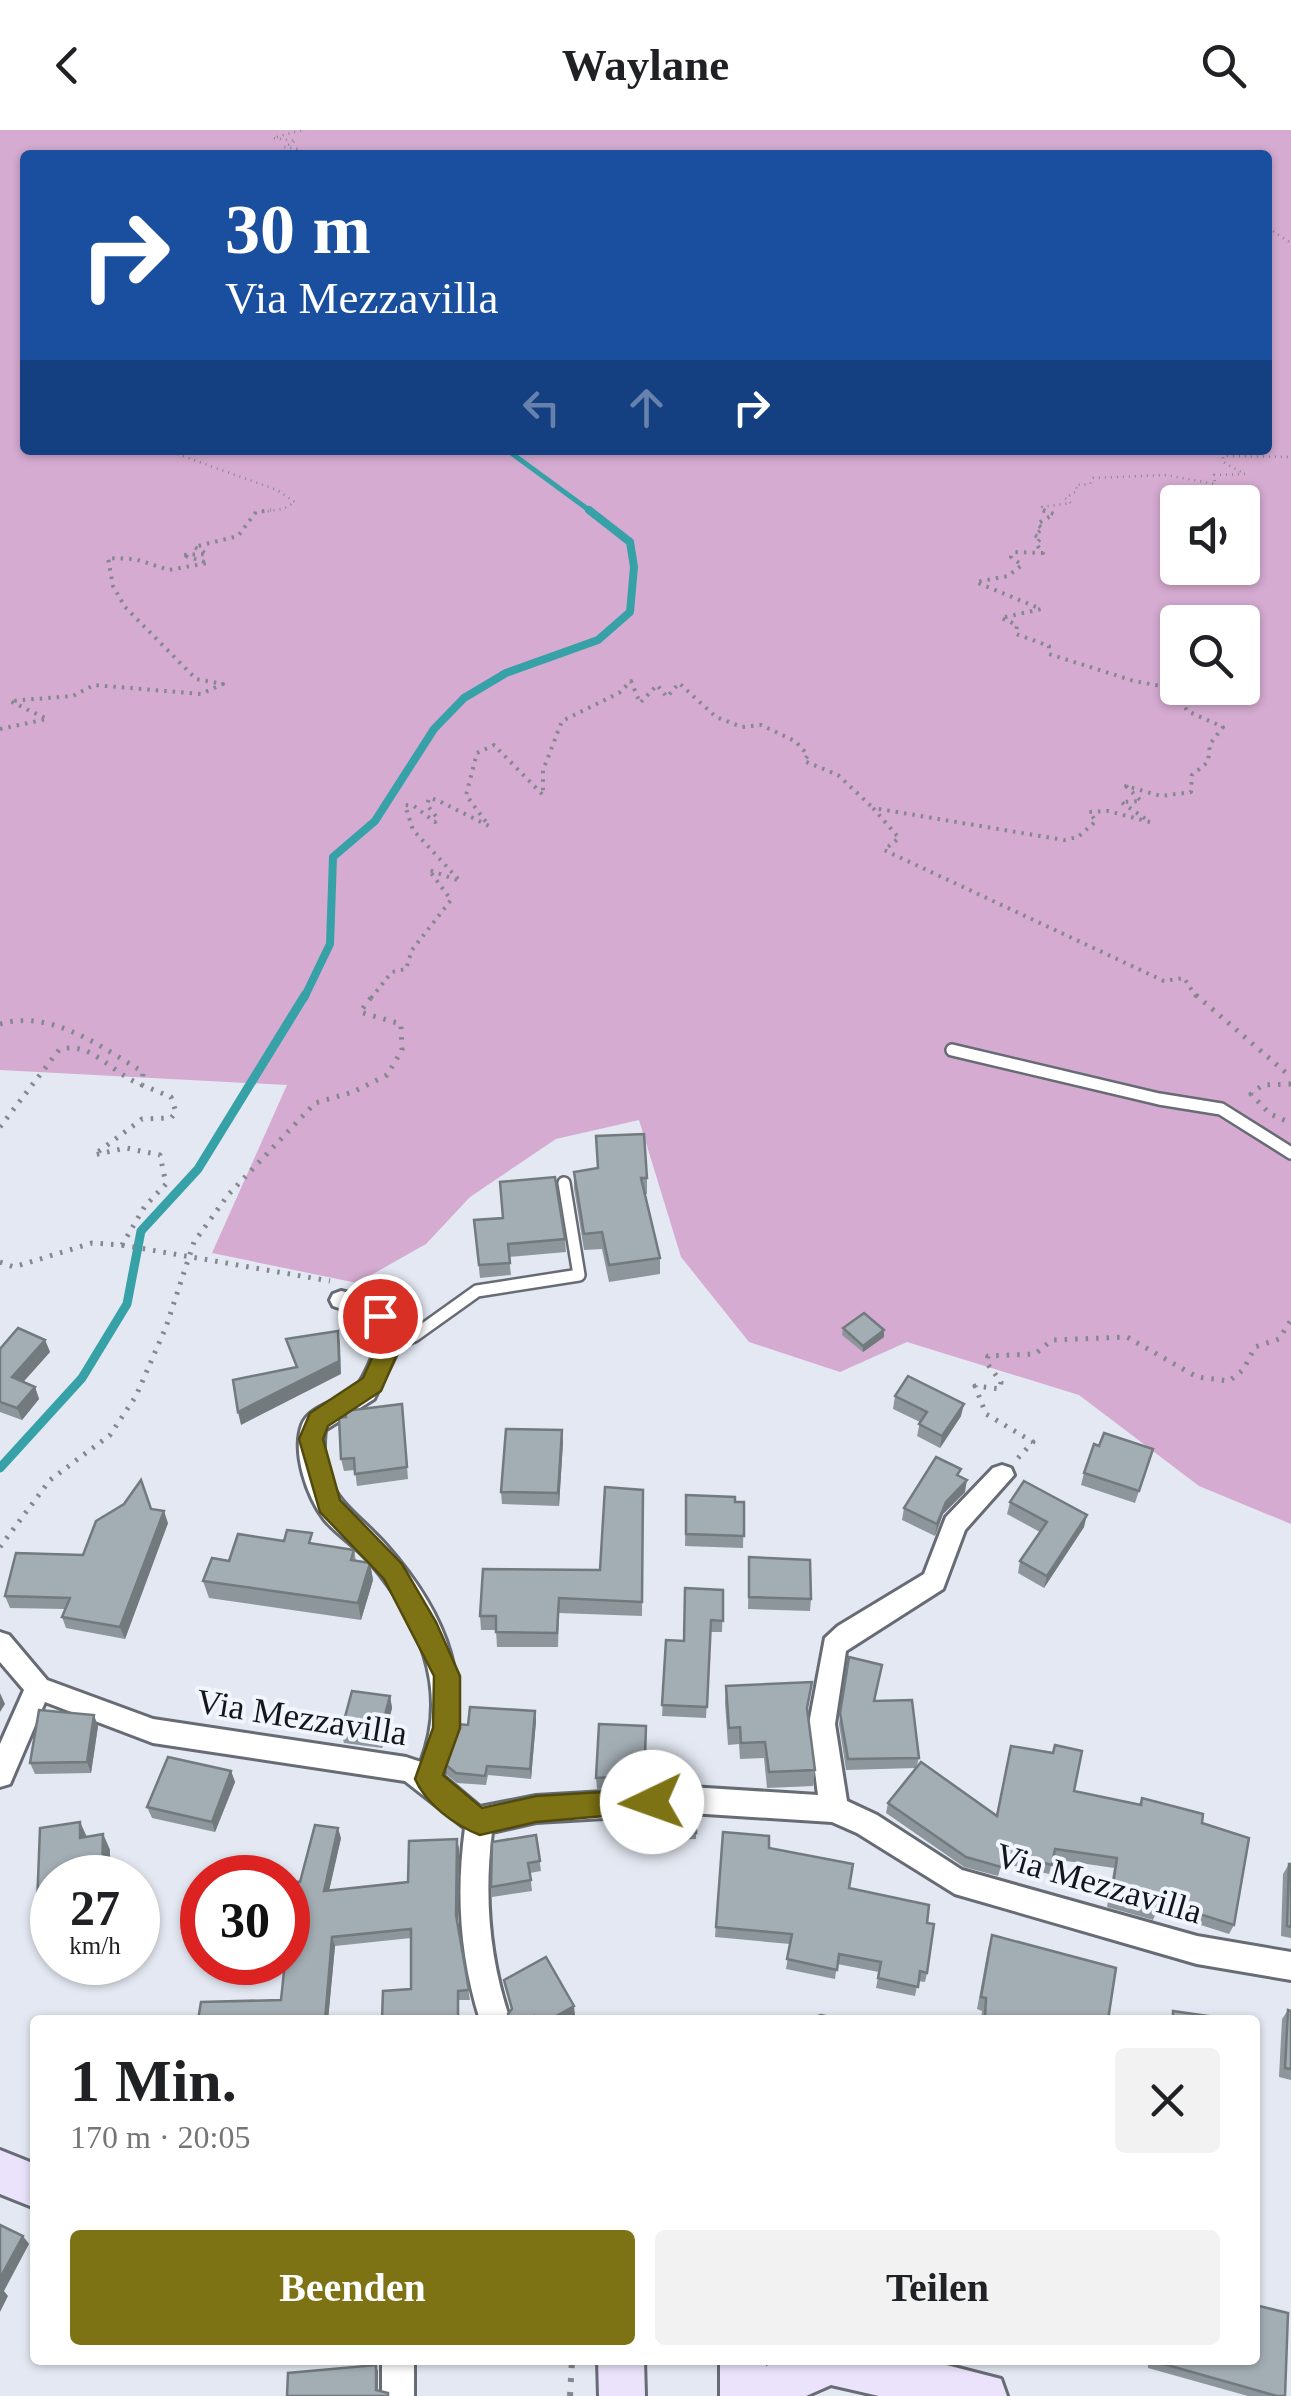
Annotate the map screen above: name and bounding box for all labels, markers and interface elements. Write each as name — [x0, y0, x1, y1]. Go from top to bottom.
icon: back — [40, 38, 95, 93]
icon: search — [1196, 38, 1251, 93]
text: Waylane — [562, 40, 729, 90]
icon: right — [60, 190, 190, 320]
text: 30 m — [225, 191, 371, 268]
text: Via Mezzavilla — [225, 273, 498, 323]
icon: left — [514, 380, 569, 435]
icon: ahead — [619, 380, 674, 435]
icon: right — [724, 380, 779, 435]
map controls — [1160, 485, 1260, 705]
button: sound — [1160, 485, 1260, 585]
button: search — [1160, 605, 1260, 705]
pin — [338, 1274, 423, 1359]
icon: arrive — [353, 1289, 408, 1344]
street label: Via Mezzavilla — [194, 1682, 410, 1753]
position arrow — [600, 1750, 704, 1854]
street label: Via Mezzavilla — [991, 1835, 1207, 1932]
speed limit sign: 30 — [180, 1855, 310, 1985]
text: 27 — [70, 1880, 120, 1936]
text: km/h — [69, 1932, 121, 1959]
text: 1 Min. — [70, 2048, 237, 2114]
button: close — [1115, 2048, 1220, 2153]
text: 170 m · 20:05 — [70, 2119, 250, 2155]
button: Beenden — [70, 2230, 635, 2345]
button: Teilen — [655, 2230, 1220, 2345]

